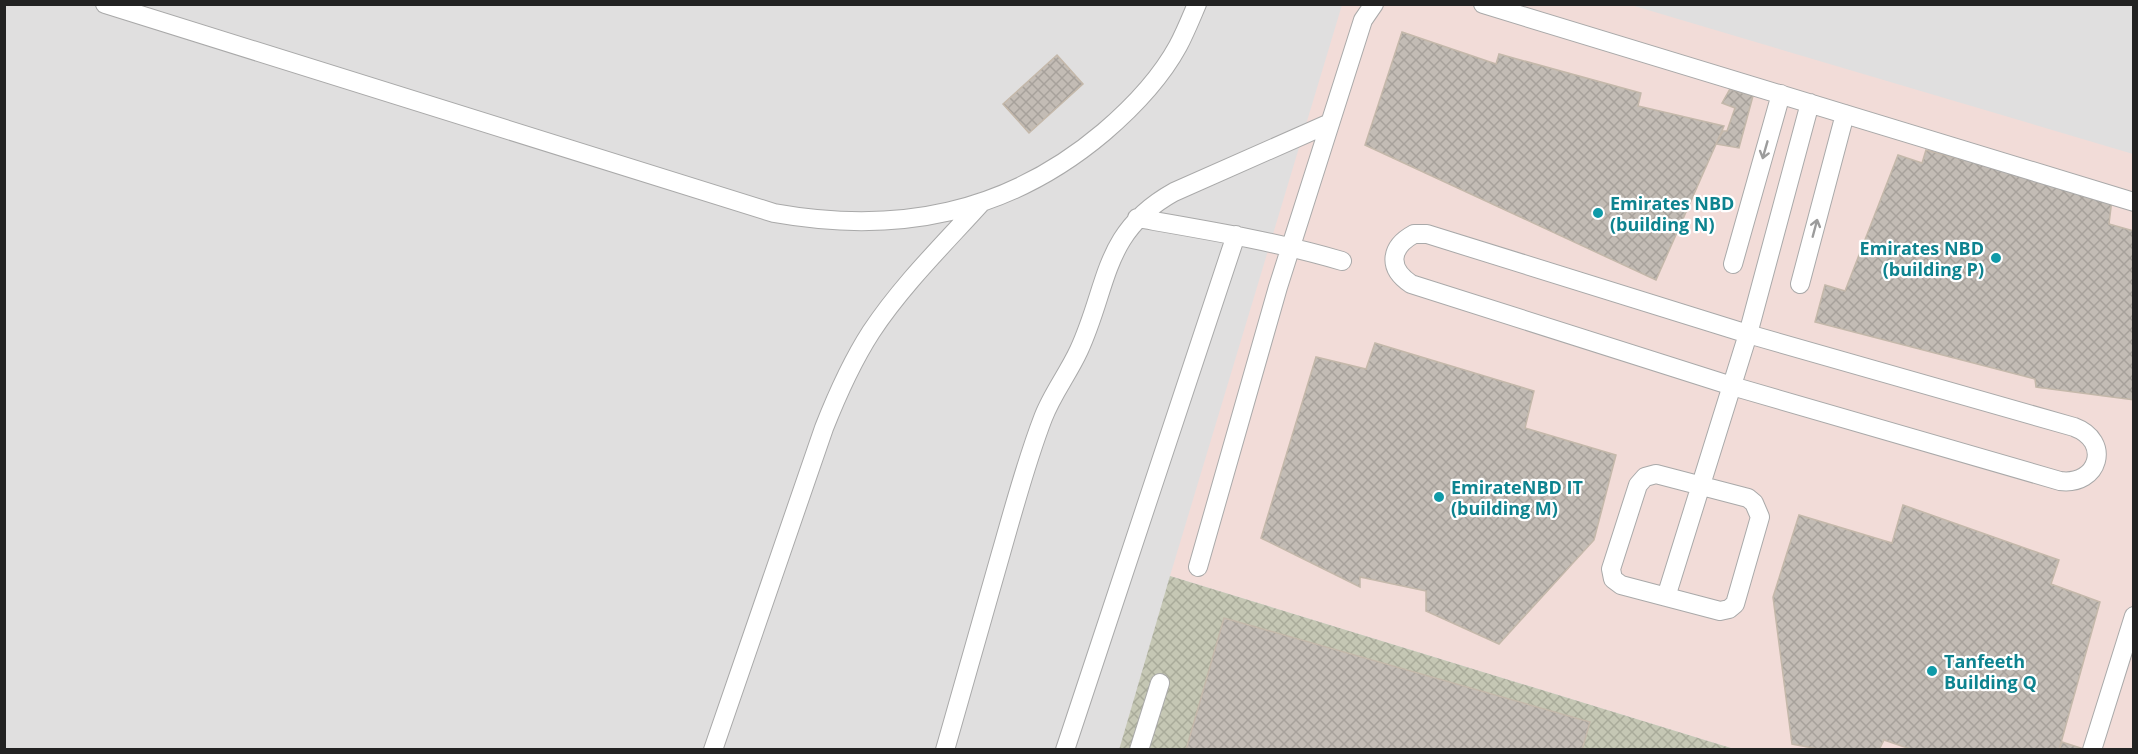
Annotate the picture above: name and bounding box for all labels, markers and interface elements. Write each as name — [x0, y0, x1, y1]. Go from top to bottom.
one-way arrow — [1759, 140, 1770, 159]
place label: Emirates NBD (building N) — [1610, 191, 1734, 236]
marker: Emirates NBD (building N) — [1591, 206, 1605, 220]
one-way arrow — [1810, 219, 1821, 238]
place label: Emirates NBD (building P) — [1860, 236, 1984, 281]
marker: Emirates NBD (building P) — [1989, 251, 2003, 265]
place label: EmirateNBD IT (building M) — [1451, 475, 1583, 520]
marker: EmirateNBD IT (building M) — [1432, 490, 1446, 504]
place label: Tanfeeth Building Q — [1944, 649, 2037, 694]
marker: Tanfeeth Building Q — [1925, 664, 1939, 678]

